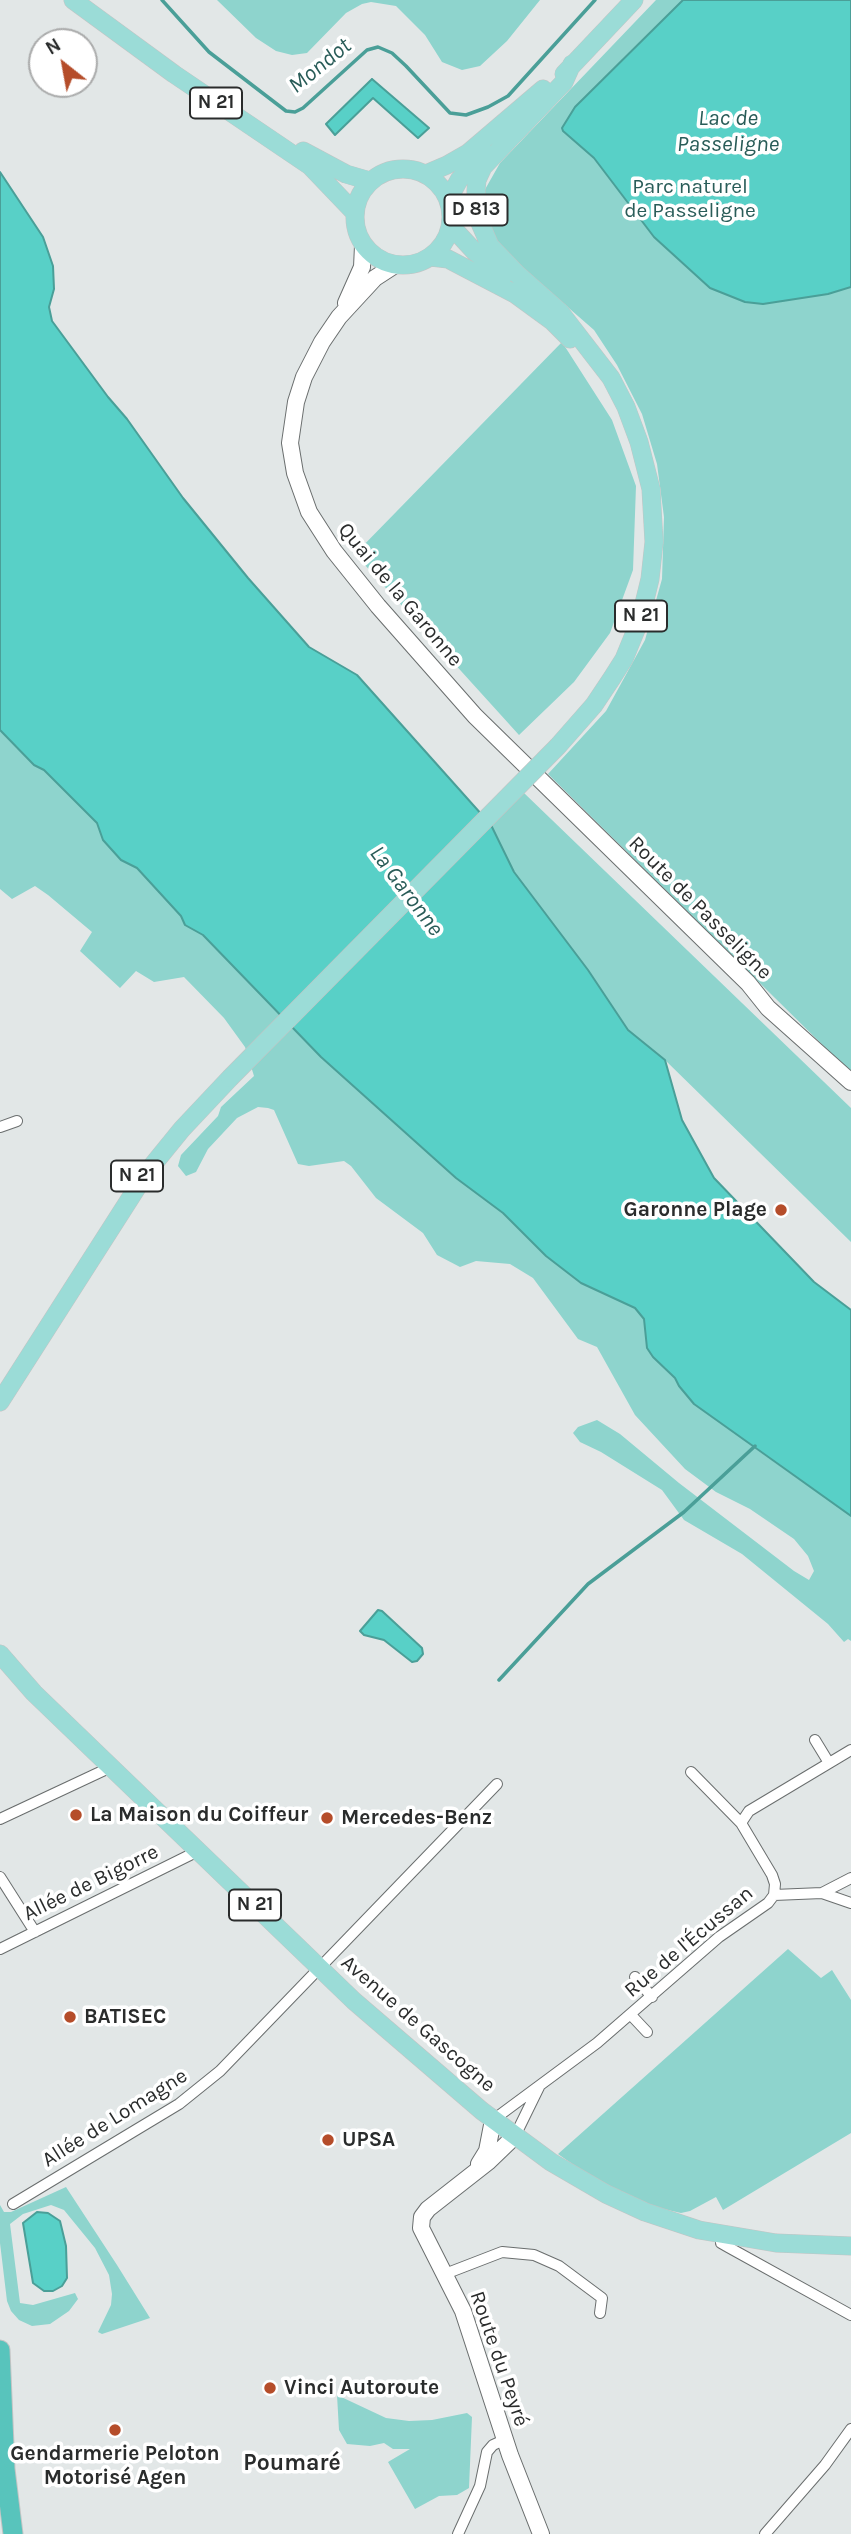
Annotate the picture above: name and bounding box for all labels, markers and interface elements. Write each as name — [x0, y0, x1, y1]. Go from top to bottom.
north arrow — [28, 28, 98, 98]
water label: Mondot — [283, 32, 357, 100]
text: N — [42, 34, 65, 60]
road number: N 21 — [190, 88, 242, 118]
water label: Lac de Passeligne — [677, 104, 779, 158]
park label: Parc naturel de Passeligne — [624, 174, 756, 224]
road number: D 813 — [444, 194, 508, 226]
street label: Quai de la Garonne — [332, 518, 468, 672]
road number: N 21 — [615, 600, 667, 632]
street label: Route de Passeligne — [623, 831, 777, 985]
water label: La Garonne — [363, 840, 449, 942]
road number: N 21 — [111, 1160, 163, 1192]
place label: Garonne Plage — [624, 1197, 767, 1223]
marker: Garonne Plage — [773, 1202, 789, 1218]
place label: La Maison du Coiffeur — [90, 1802, 308, 1828]
place label: Mercedes-Benz — [341, 1805, 492, 1831]
marker: La Maison du Coiffeur — [68, 1807, 84, 1823]
marker: Mercedes-Benz — [319, 1810, 335, 1826]
street label: Allée de Bigorre — [19, 1839, 163, 1927]
street label: Rue de l'Écussan — [620, 1881, 758, 2003]
road number: N 21 — [229, 1890, 281, 1921]
street label: Avenue de Gascogne — [336, 1950, 500, 2098]
place label: BATISEC — [84, 2004, 166, 2030]
marker: BATISEC — [62, 2009, 78, 2025]
street label: Allée de Lomagne — [38, 2063, 192, 2173]
place label: UPSA — [342, 2127, 395, 2153]
marker: UPSA — [320, 2132, 336, 2148]
street label: Route du Peyré — [464, 2288, 534, 2430]
place label: Vinci Autoroute — [284, 2375, 439, 2401]
marker: Vinci Autoroute — [262, 2380, 278, 2396]
marker: Gendarmerie Peloton Motorisé Agen — [107, 2422, 123, 2438]
place label: Gendarmerie Peloton Motorisé Agen — [10, 2441, 220, 2491]
district label: Poumaré — [243, 2449, 341, 2477]

